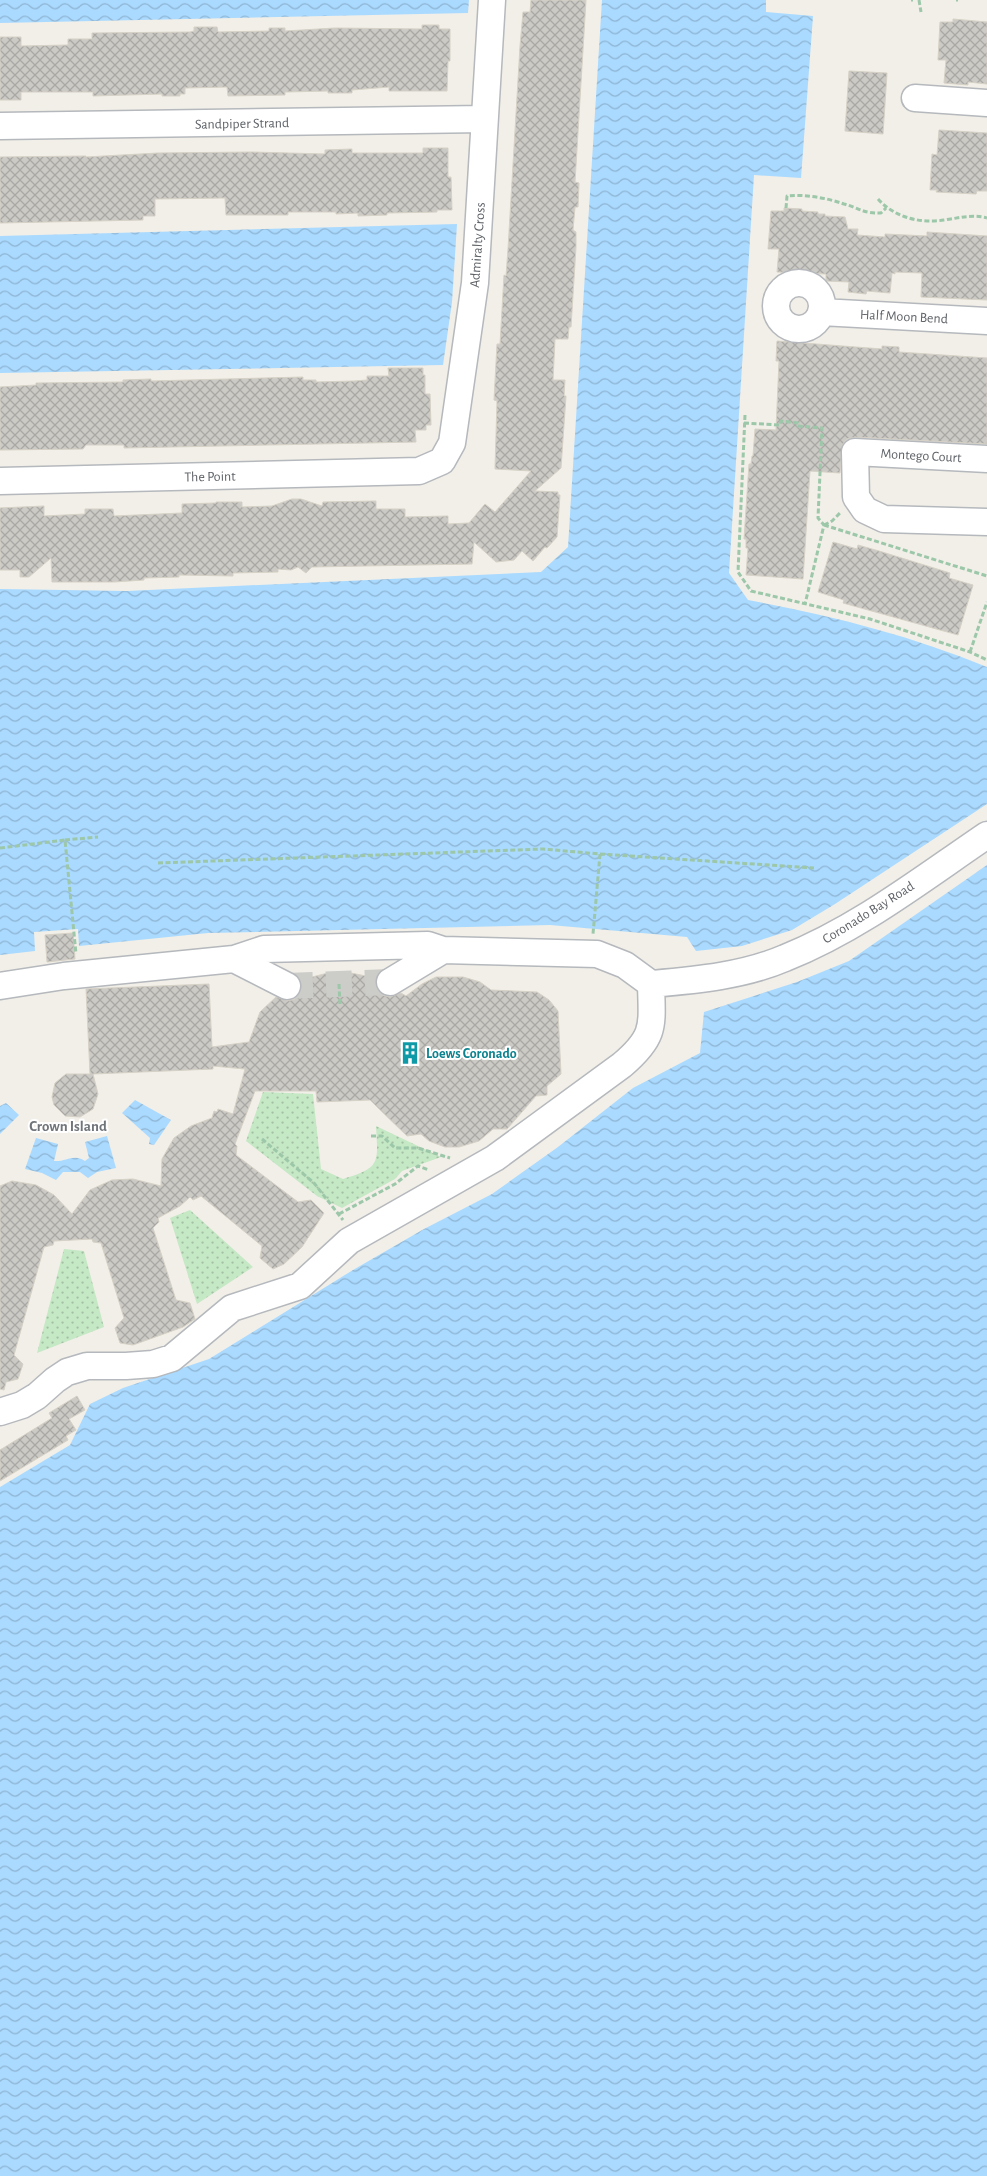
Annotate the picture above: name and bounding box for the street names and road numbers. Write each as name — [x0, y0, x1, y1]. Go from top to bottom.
street label: Sandpiper Strand — [195, 116, 289, 132]
street label: Admiralty Cross — [468, 202, 488, 288]
street label: Half Moon Bend — [860, 308, 948, 326]
street label: Montego Court — [880, 447, 962, 465]
street label: The Point — [184, 470, 236, 484]
street label: Coronado Bay Road — [820, 879, 917, 947]

